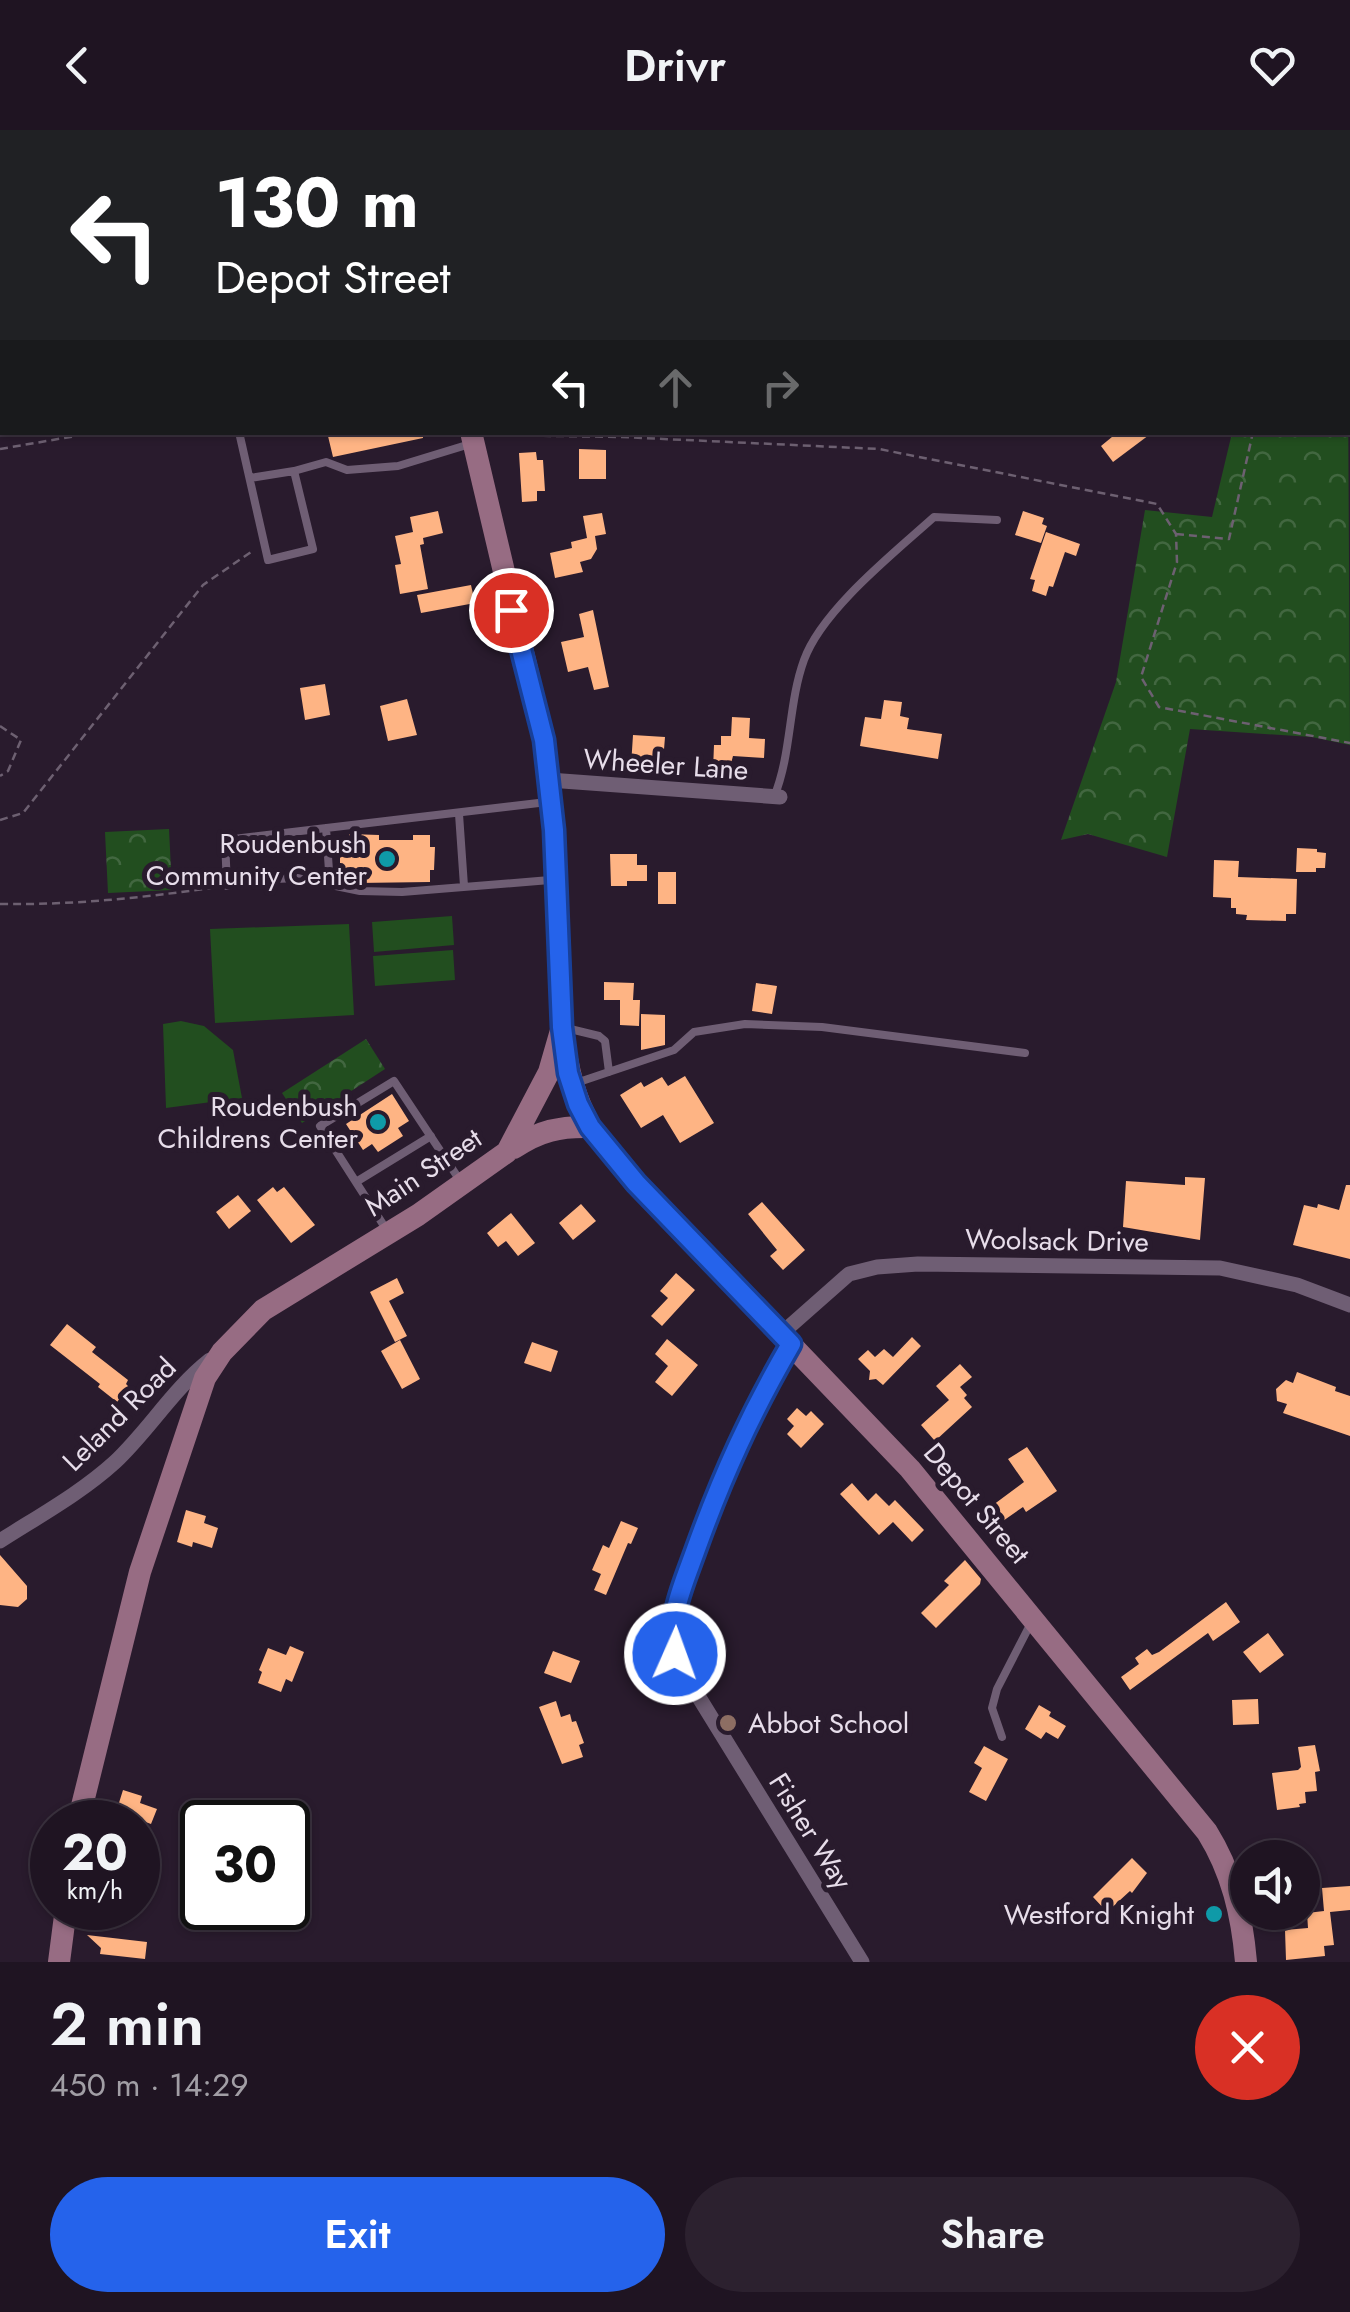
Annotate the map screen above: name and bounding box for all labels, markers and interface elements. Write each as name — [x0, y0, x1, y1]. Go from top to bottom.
text: Drivr — [624, 33, 726, 98]
icon: back — [50, 38, 105, 93]
icon: heart — [1245, 38, 1300, 93]
text: 130 m — [215, 152, 419, 253]
icon: left — [50, 170, 180, 300]
text: Depot Street — [215, 245, 451, 310]
icon: left — [543, 360, 598, 415]
icon: ahead — [648, 360, 703, 415]
icon: right — [753, 360, 808, 415]
pin — [469, 568, 554, 653]
icon: arrive — [484, 583, 539, 638]
street label: Wheeler Lane — [582, 738, 750, 791]
place label: Roudenbush Community Center — [146, 823, 367, 896]
marker: Roudenbush Community Center — [376, 848, 398, 870]
place label: Roudenbush Childrens Center — [157, 1086, 358, 1159]
marker: Roudenbush Childrens Center — [367, 1111, 389, 1133]
street label: Main Street — [357, 1118, 490, 1227]
street label: Woolsack Drive — [965, 1218, 1149, 1263]
street label: Leland Road — [53, 1348, 186, 1481]
street label: Depot Street — [914, 1434, 1040, 1573]
position arrow — [623, 1602, 727, 1706]
place label: Abbot School — [748, 1703, 909, 1744]
marker: Abbot School — [717, 1712, 739, 1734]
street label: Fisher Way — [759, 1765, 863, 1898]
speed limit sign: 30 — [180, 1800, 310, 1930]
text: 20 — [62, 1816, 128, 1889]
map controls — [1230, 1840, 1320, 1930]
button: sound — [1230, 1840, 1320, 1930]
text: km/h — [67, 1872, 123, 1908]
place label: Westford Knight — [1004, 1894, 1194, 1935]
marker: Westford Knight — [1203, 1903, 1225, 1925]
text: 2 min — [50, 1981, 204, 2068]
button: close — [1195, 1995, 1300, 2100]
text: 450 m · 14:29 — [50, 2062, 249, 2108]
button: Exit — [50, 2177, 665, 2292]
button: Share — [685, 2177, 1300, 2292]

